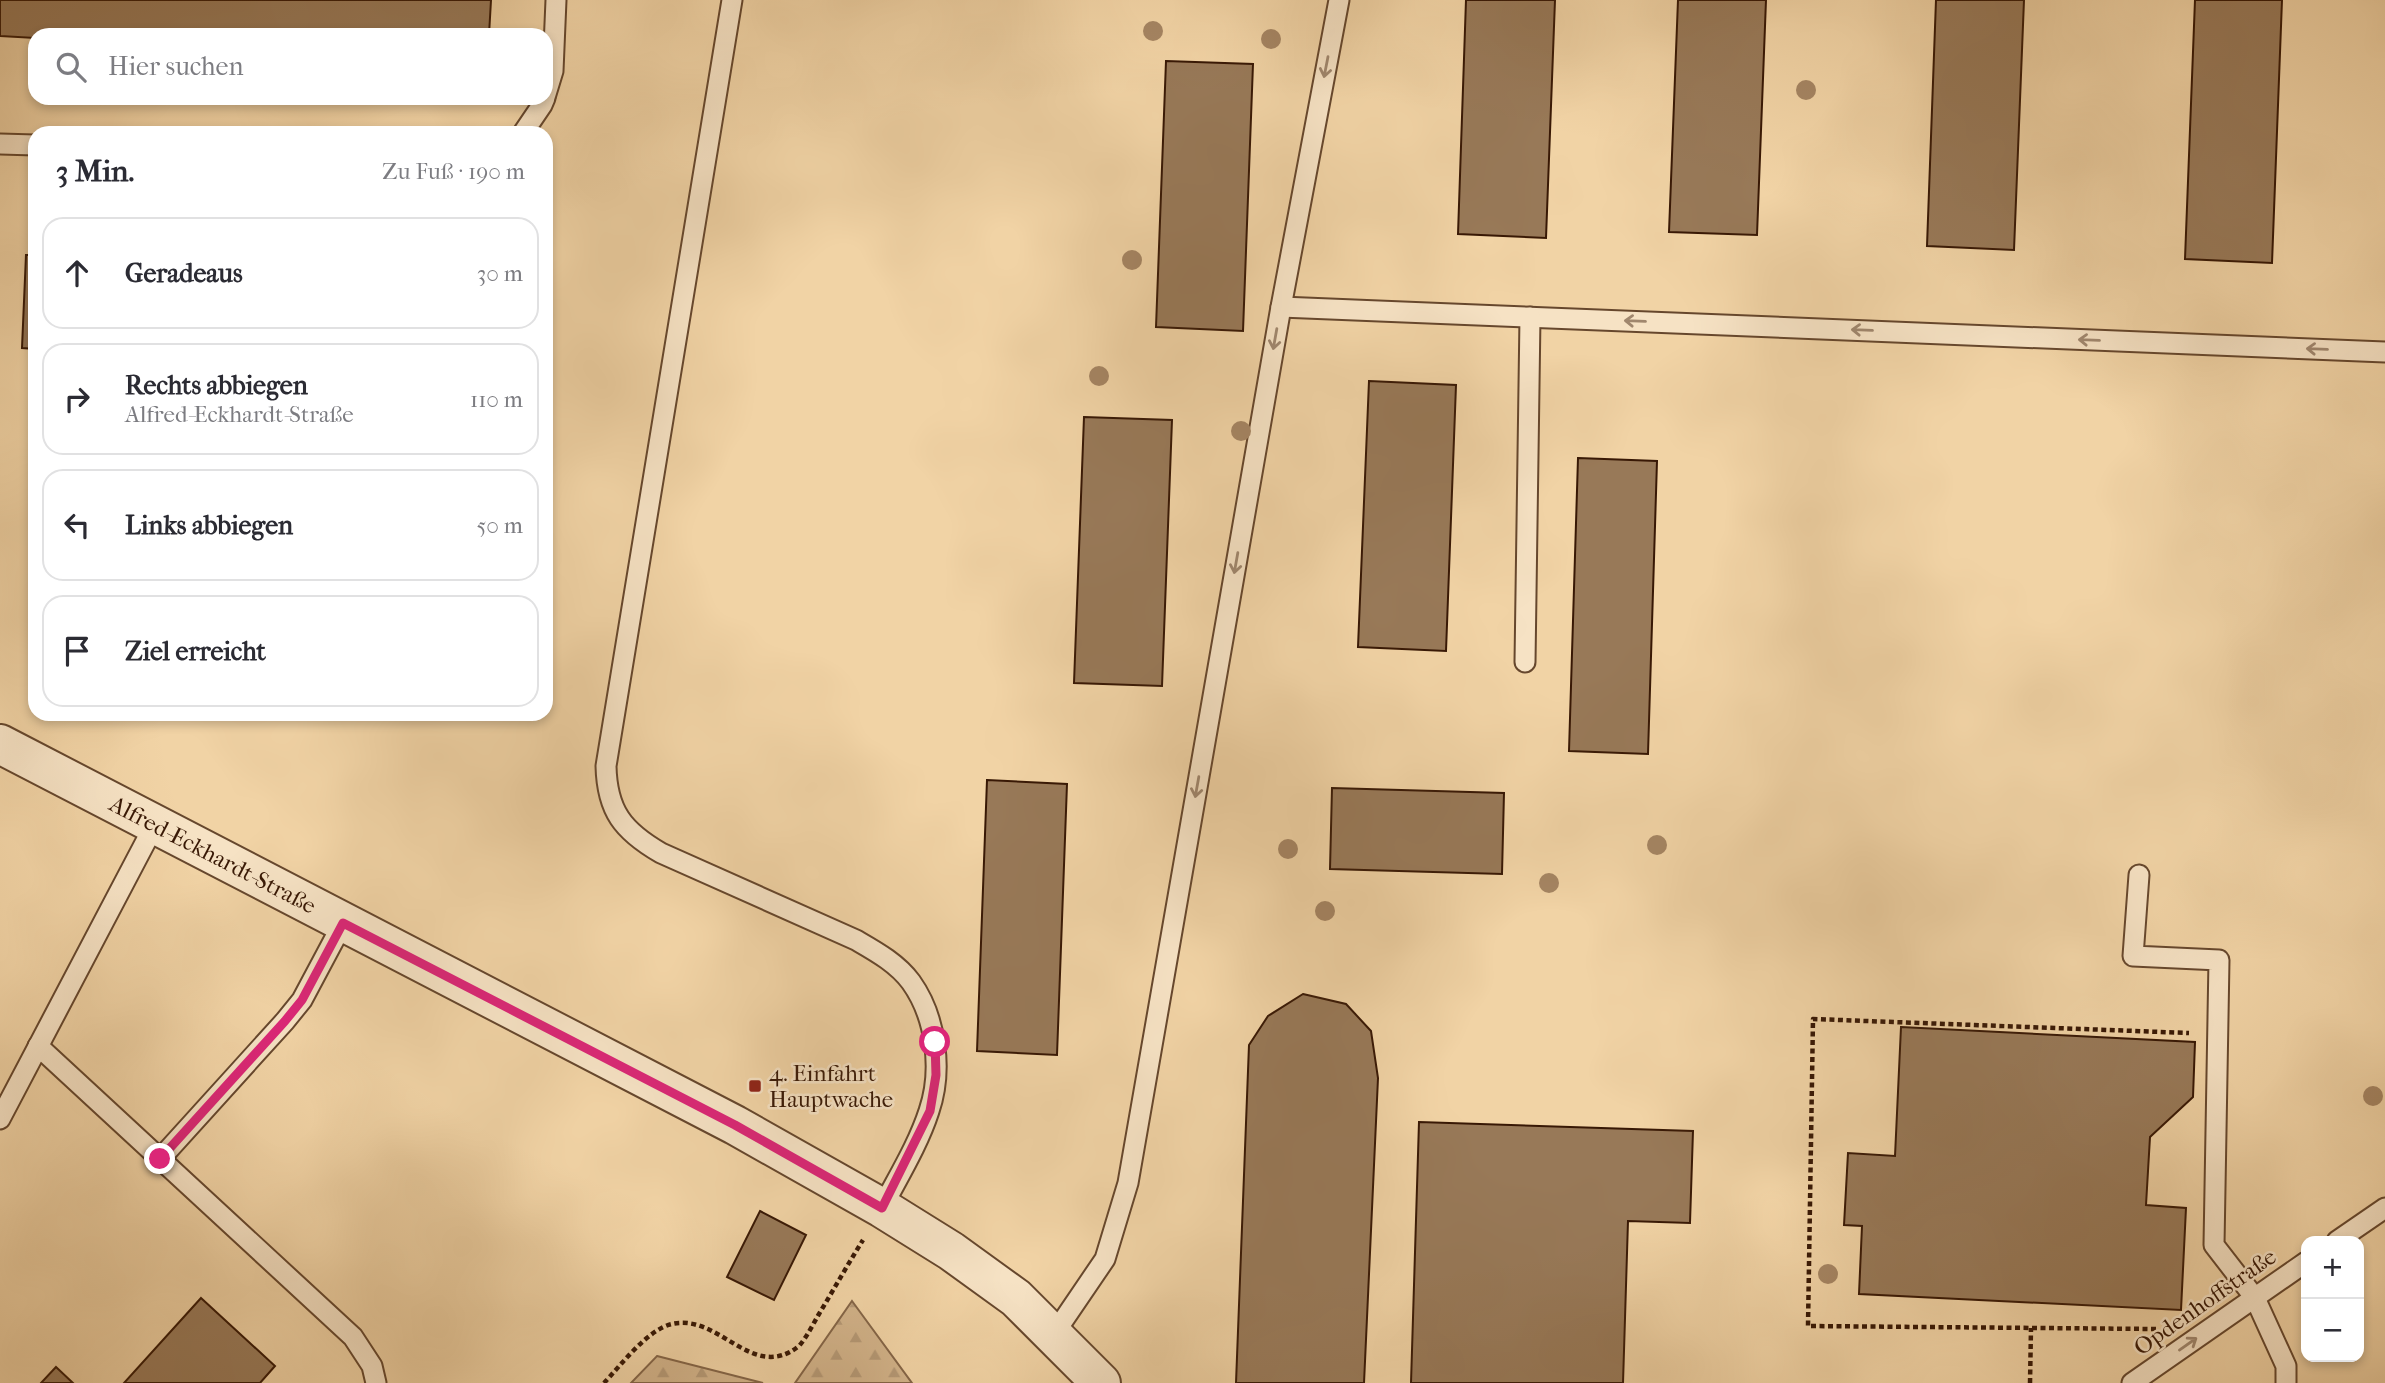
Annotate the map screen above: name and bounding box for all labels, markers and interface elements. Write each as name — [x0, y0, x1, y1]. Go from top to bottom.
search box — [28, 28, 553, 105]
icon: search — [52, 48, 90, 86]
text: Hier suchen — [108, 51, 244, 82]
one-way arrow — [1319, 55, 1332, 78]
text: 3 Min. — [56, 154, 134, 189]
text: Zu Fuß · 190 m — [382, 158, 525, 185]
icon: ahead — [58, 254, 96, 292]
text: Geradeaus — [125, 258, 243, 289]
text: 30 m — [477, 260, 523, 287]
one-way arrow — [1624, 315, 1647, 328]
one-way arrow — [1851, 324, 1874, 337]
one-way arrow — [1268, 327, 1281, 350]
one-way arrow — [2078, 333, 2101, 346]
one-way arrow — [2306, 342, 2329, 356]
text: Rechts abbiegen — [125, 370, 308, 401]
icon: right — [58, 380, 96, 418]
text: 110 m — [470, 386, 523, 413]
text: Alfred-Eckhardt-Straße — [125, 401, 354, 428]
icon: left — [58, 506, 96, 544]
text: Links abbiegen — [125, 510, 293, 541]
text: 50 m — [476, 512, 523, 539]
one-way arrow — [1229, 551, 1242, 574]
icon: arrive — [58, 632, 96, 670]
text: Ziel erreicht — [125, 636, 266, 667]
one-way arrow — [1190, 775, 1203, 798]
street label: Alfred-Eckhardt-Straße — [104, 789, 321, 919]
route start — [919, 1026, 950, 1057]
place label: 4. Einfahrt Hauptwache — [769, 1060, 893, 1113]
marker: 4. Einfahrt Hauptwache — [747, 1078, 763, 1094]
route end — [144, 1143, 175, 1174]
map controls — [2301, 1236, 2364, 1362]
button: + — [2301, 1236, 2364, 1299]
street label: Opdenhoffstraße — [2129, 1243, 2281, 1361]
button: − — [2301, 1299, 2364, 1362]
one-way arrow — [2178, 1337, 2197, 1351]

